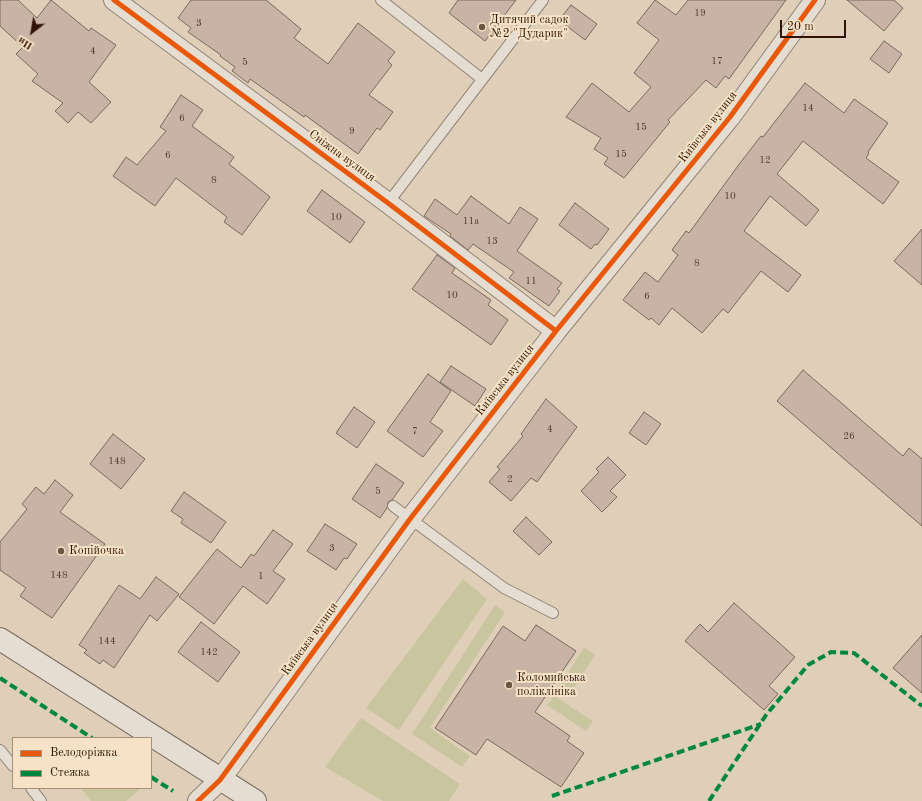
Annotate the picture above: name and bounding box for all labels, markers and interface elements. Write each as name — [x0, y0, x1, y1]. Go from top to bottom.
house number: 19 — [694, 7, 706, 19]
north arrow — [12, 12, 52, 52]
scale bar — [782, 12, 848, 38]
place label: Дитячий садок №2 "Дударик" — [490, 13, 569, 41]
house number: 3 — [196, 17, 202, 29]
text: 20 m — [787, 21, 814, 33]
marker: Дитячий садок №2 "Дударик" — [477, 22, 487, 32]
text: Пн — [16, 34, 35, 51]
house number: 4 — [90, 45, 96, 57]
house number: 17 — [711, 55, 723, 67]
house number: 5 — [242, 56, 248, 68]
street label: Київська вулиця — [676, 88, 740, 166]
house number: 14 — [802, 102, 814, 114]
house number: 6 — [179, 112, 185, 124]
house number: 15 — [635, 121, 647, 133]
house number: 9 — [349, 125, 355, 137]
street label: Сніжна вулиця — [306, 127, 378, 185]
house number: 15 — [615, 148, 627, 160]
house number: 6 — [165, 149, 171, 161]
house number: 12 — [759, 154, 771, 166]
house number: 8 — [211, 174, 217, 186]
house number: 10 — [724, 190, 736, 202]
house number: 10 — [330, 211, 342, 223]
house number: 11а — [463, 215, 479, 227]
house number: 13 — [486, 235, 498, 247]
house number: 8 — [694, 257, 700, 269]
house number: 11 — [525, 275, 537, 287]
house number: 10 — [446, 289, 458, 301]
house number: 6 — [644, 290, 650, 302]
street label: Київська вулиця — [473, 341, 537, 419]
house number: 4 — [547, 423, 553, 435]
house number: 7 — [412, 425, 418, 437]
house number: 26 — [843, 430, 855, 442]
house number: 148 — [108, 455, 126, 467]
house number: 2 — [507, 473, 513, 485]
house number: 5 — [375, 485, 381, 497]
house number: 3 — [329, 542, 335, 554]
place label: Копійочка — [69, 544, 124, 558]
marker: Копійочка — [56, 546, 66, 556]
house number: 148 — [50, 569, 68, 581]
house number: 1 — [258, 570, 264, 582]
street label: Київська вулиця — [279, 600, 341, 678]
house number: 144 — [98, 635, 116, 647]
house number: 142 — [200, 646, 218, 658]
place label: Коломийська поліклініка — [517, 671, 586, 699]
marker: Коломийська поліклініка — [504, 680, 514, 690]
legend — [12, 737, 152, 789]
text: Велодоріжка — [50, 747, 117, 759]
text: Стежка — [50, 767, 90, 779]

